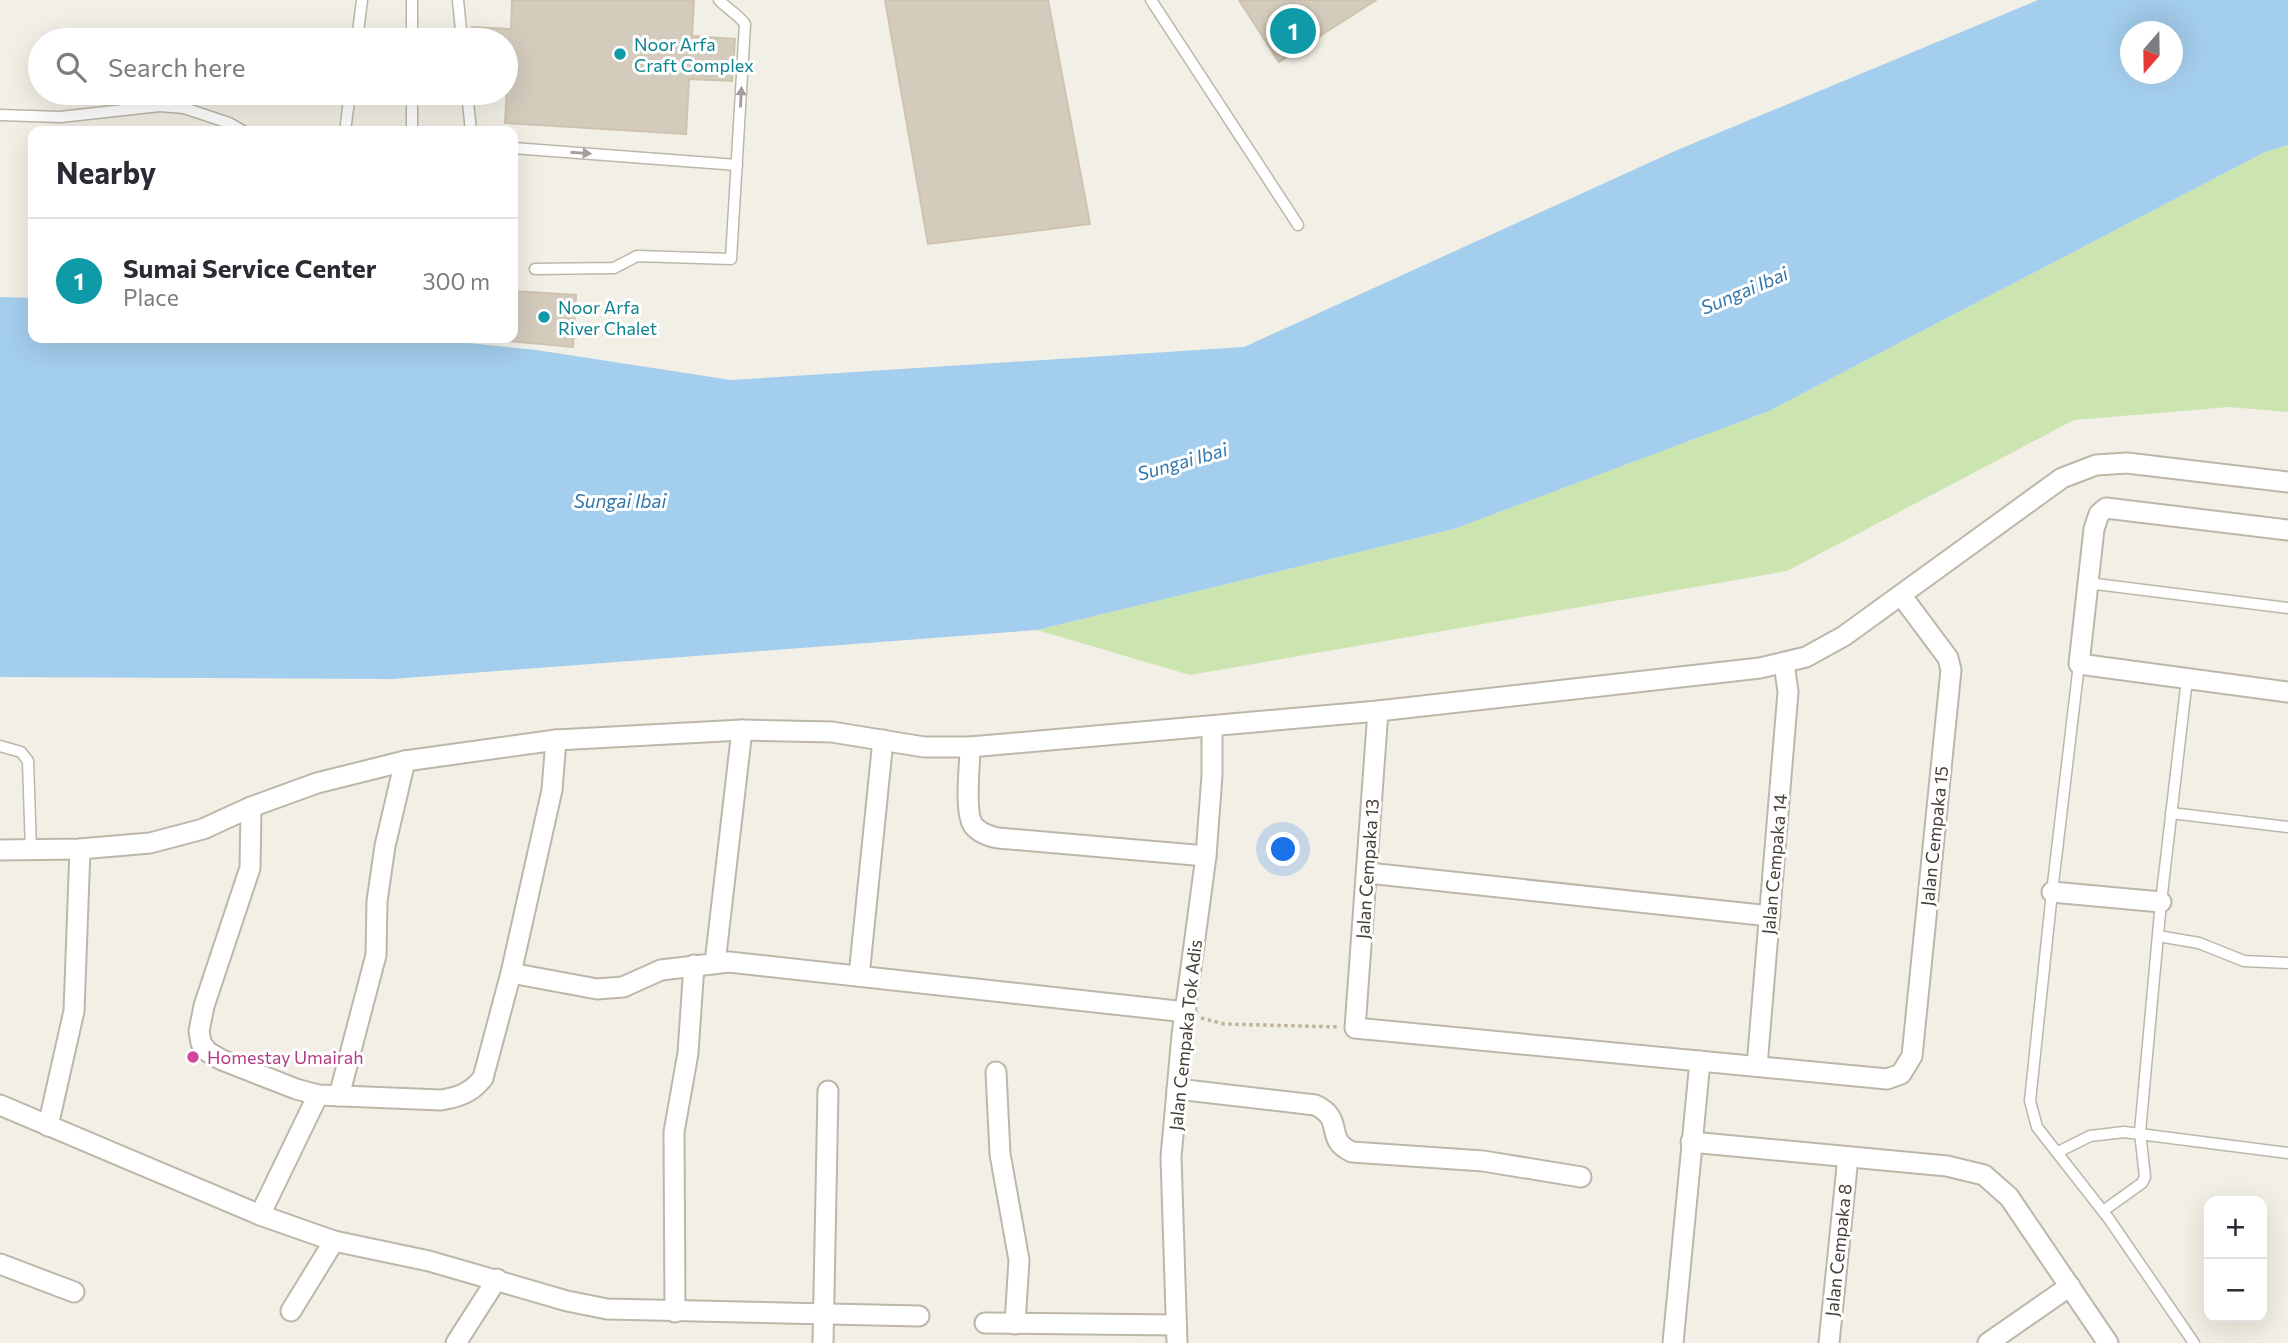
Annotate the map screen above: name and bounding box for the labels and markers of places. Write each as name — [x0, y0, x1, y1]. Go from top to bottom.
pin: 1 — [1270, 5, 1316, 57]
place label: Noor Arfa Craft Complex — [634, 33, 754, 76]
marker: Noor Arfa Craft Complex — [612, 46, 628, 62]
place label: Noor Arfa River Chalet — [558, 296, 657, 339]
marker: Noor Arfa River Chalet — [536, 309, 552, 325]
place label: Homestay Umairah — [207, 1046, 364, 1068]
marker: Homestay Umairah — [185, 1049, 201, 1065]

